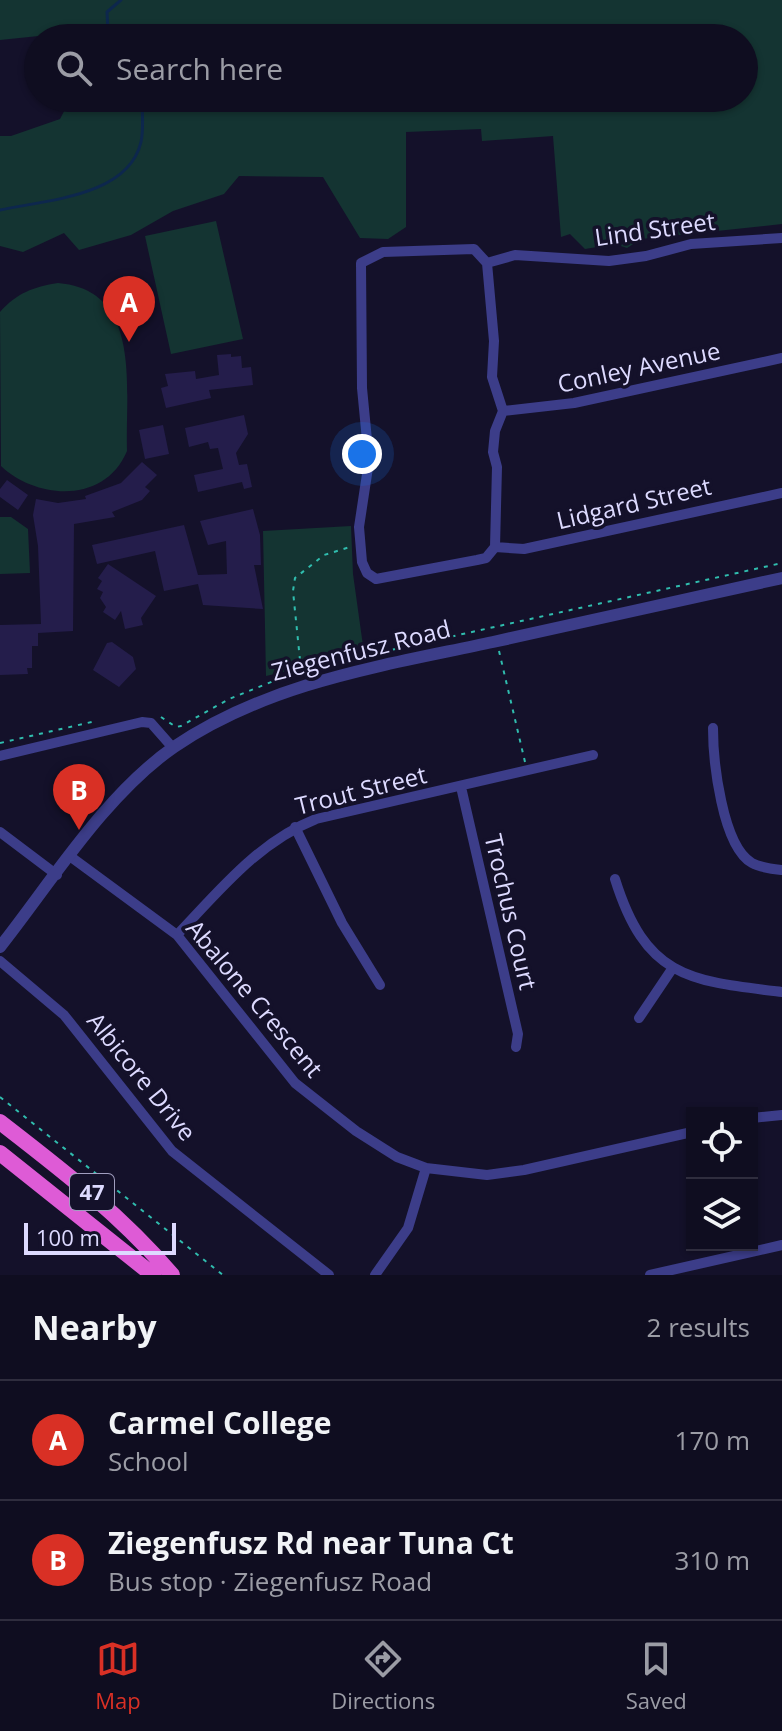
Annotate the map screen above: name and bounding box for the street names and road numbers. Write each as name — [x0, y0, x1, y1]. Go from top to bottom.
street label: Lind Street — [592, 204, 717, 253]
street label: Conley Avenue — [554, 333, 723, 400]
street label: Lidgard Street — [553, 469, 714, 536]
street label: Ziegenfusz Road — [268, 611, 454, 688]
street label: Trout Street — [292, 757, 430, 822]
street label: Trochus Court — [478, 831, 545, 993]
street label: Abalone Crescent — [179, 912, 331, 1084]
street label: Albicore Drive — [80, 1005, 204, 1147]
road number: 47 — [70, 1174, 114, 1210]

